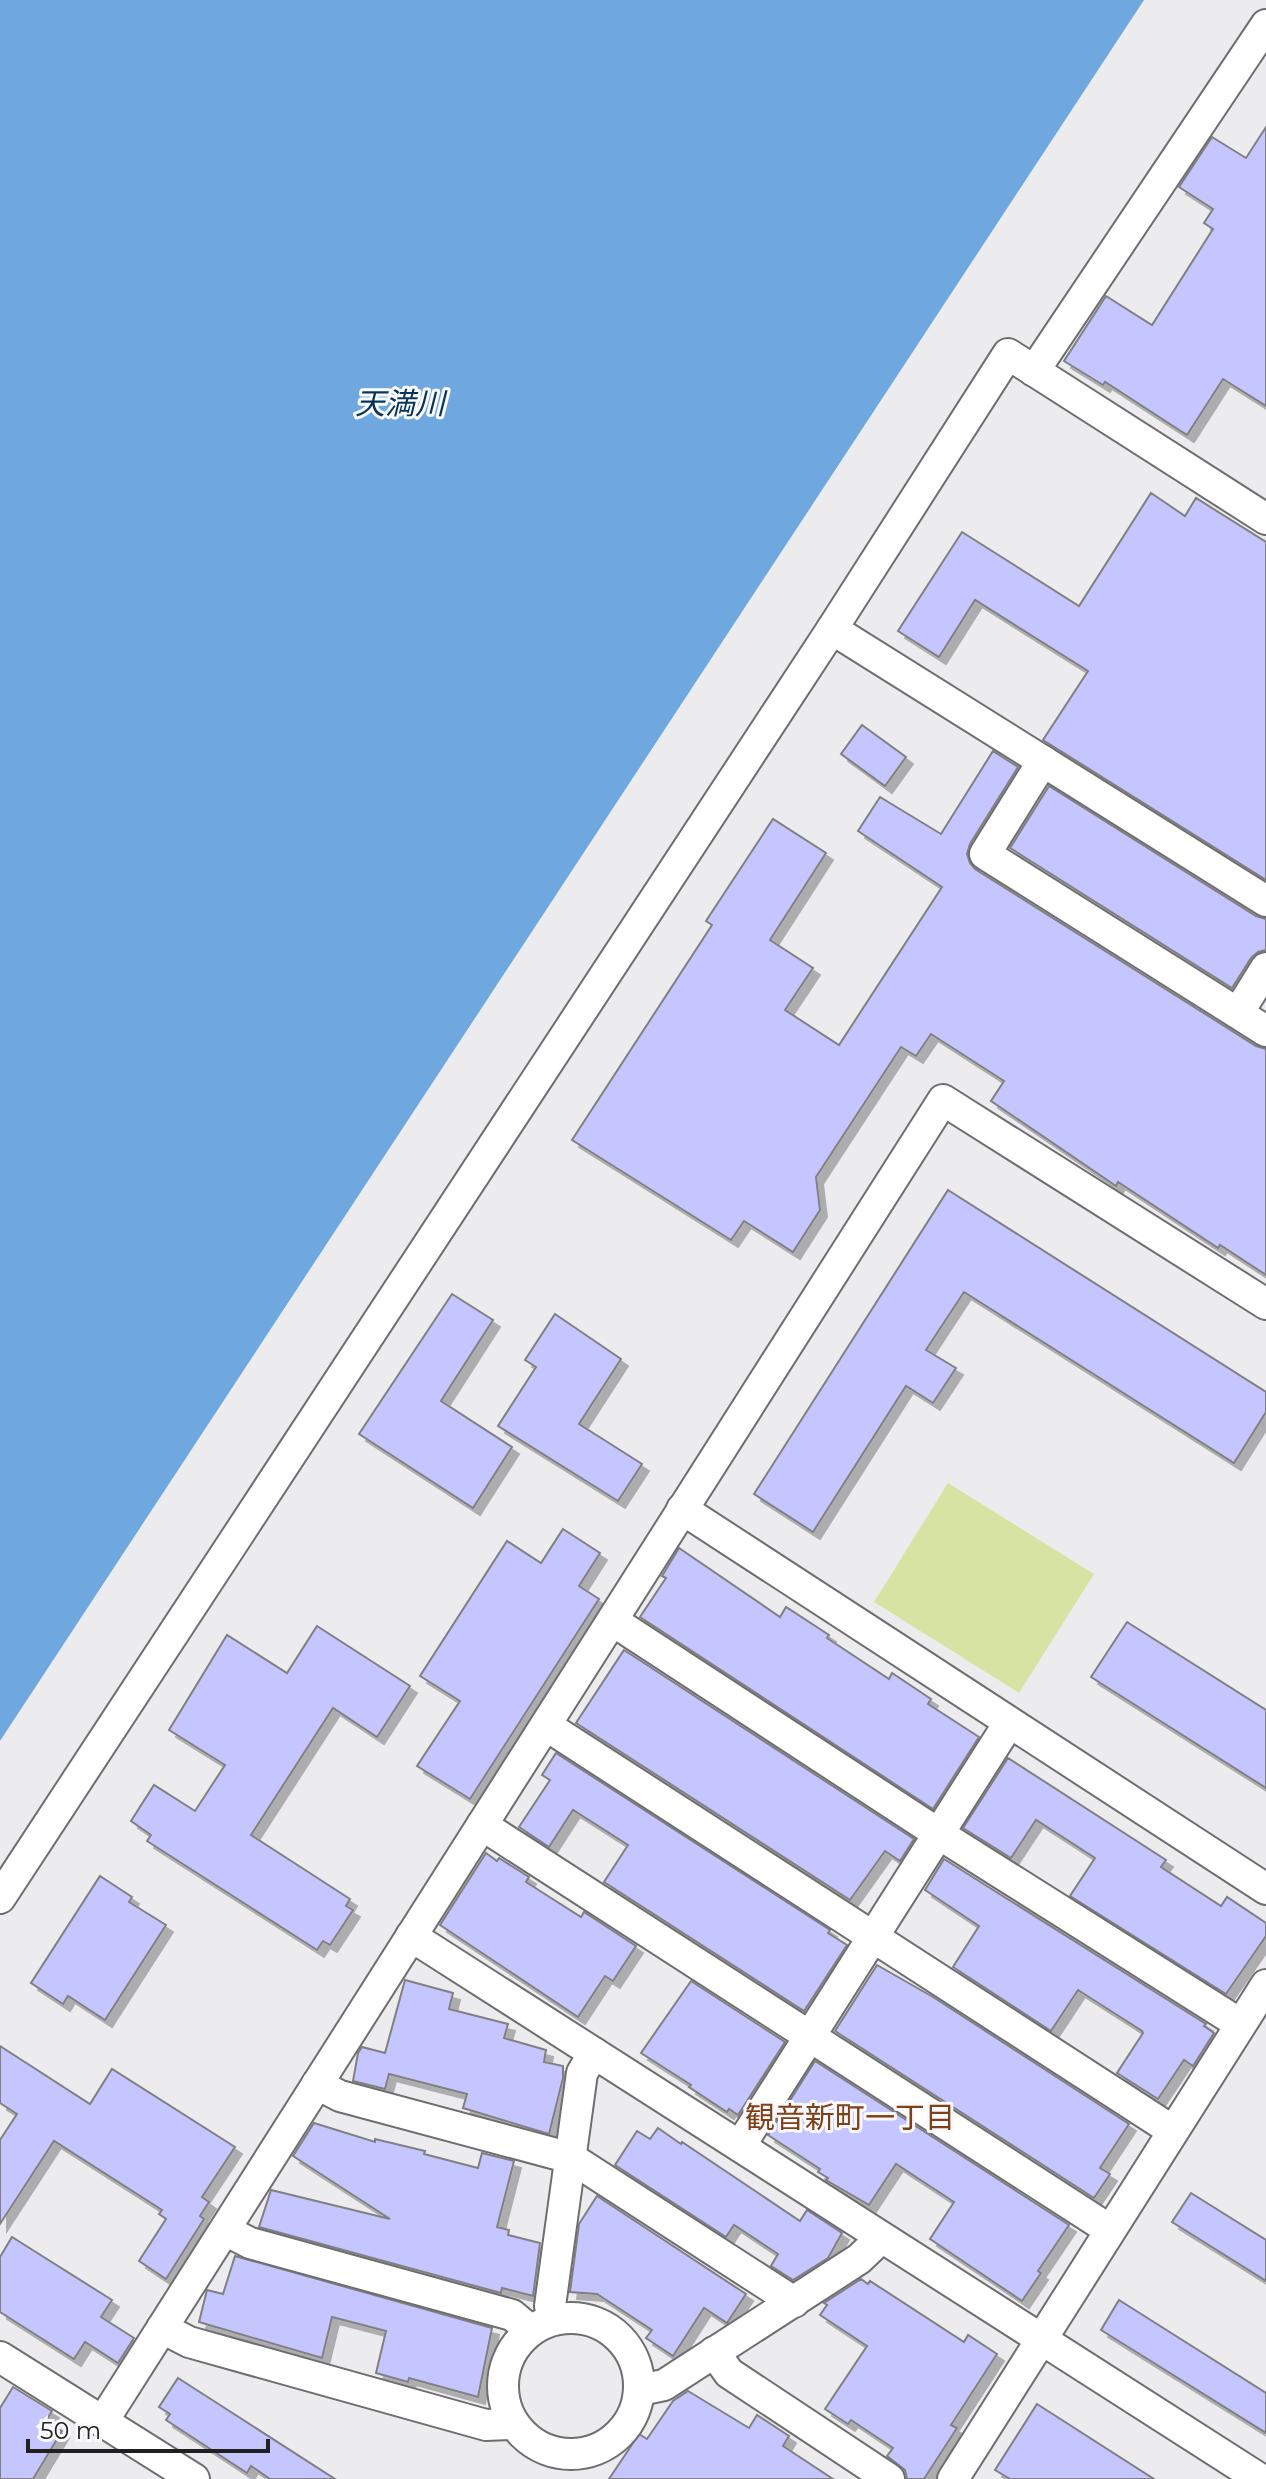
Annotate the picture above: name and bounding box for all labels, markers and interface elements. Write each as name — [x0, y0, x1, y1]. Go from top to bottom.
water label: 天満川 — [355, 385, 448, 422]
district label: 観音新町一丁目 — [745, 2099, 955, 2136]
scale bar — [28, 2403, 268, 2453]
text: 50 m — [40, 2416, 101, 2445]

